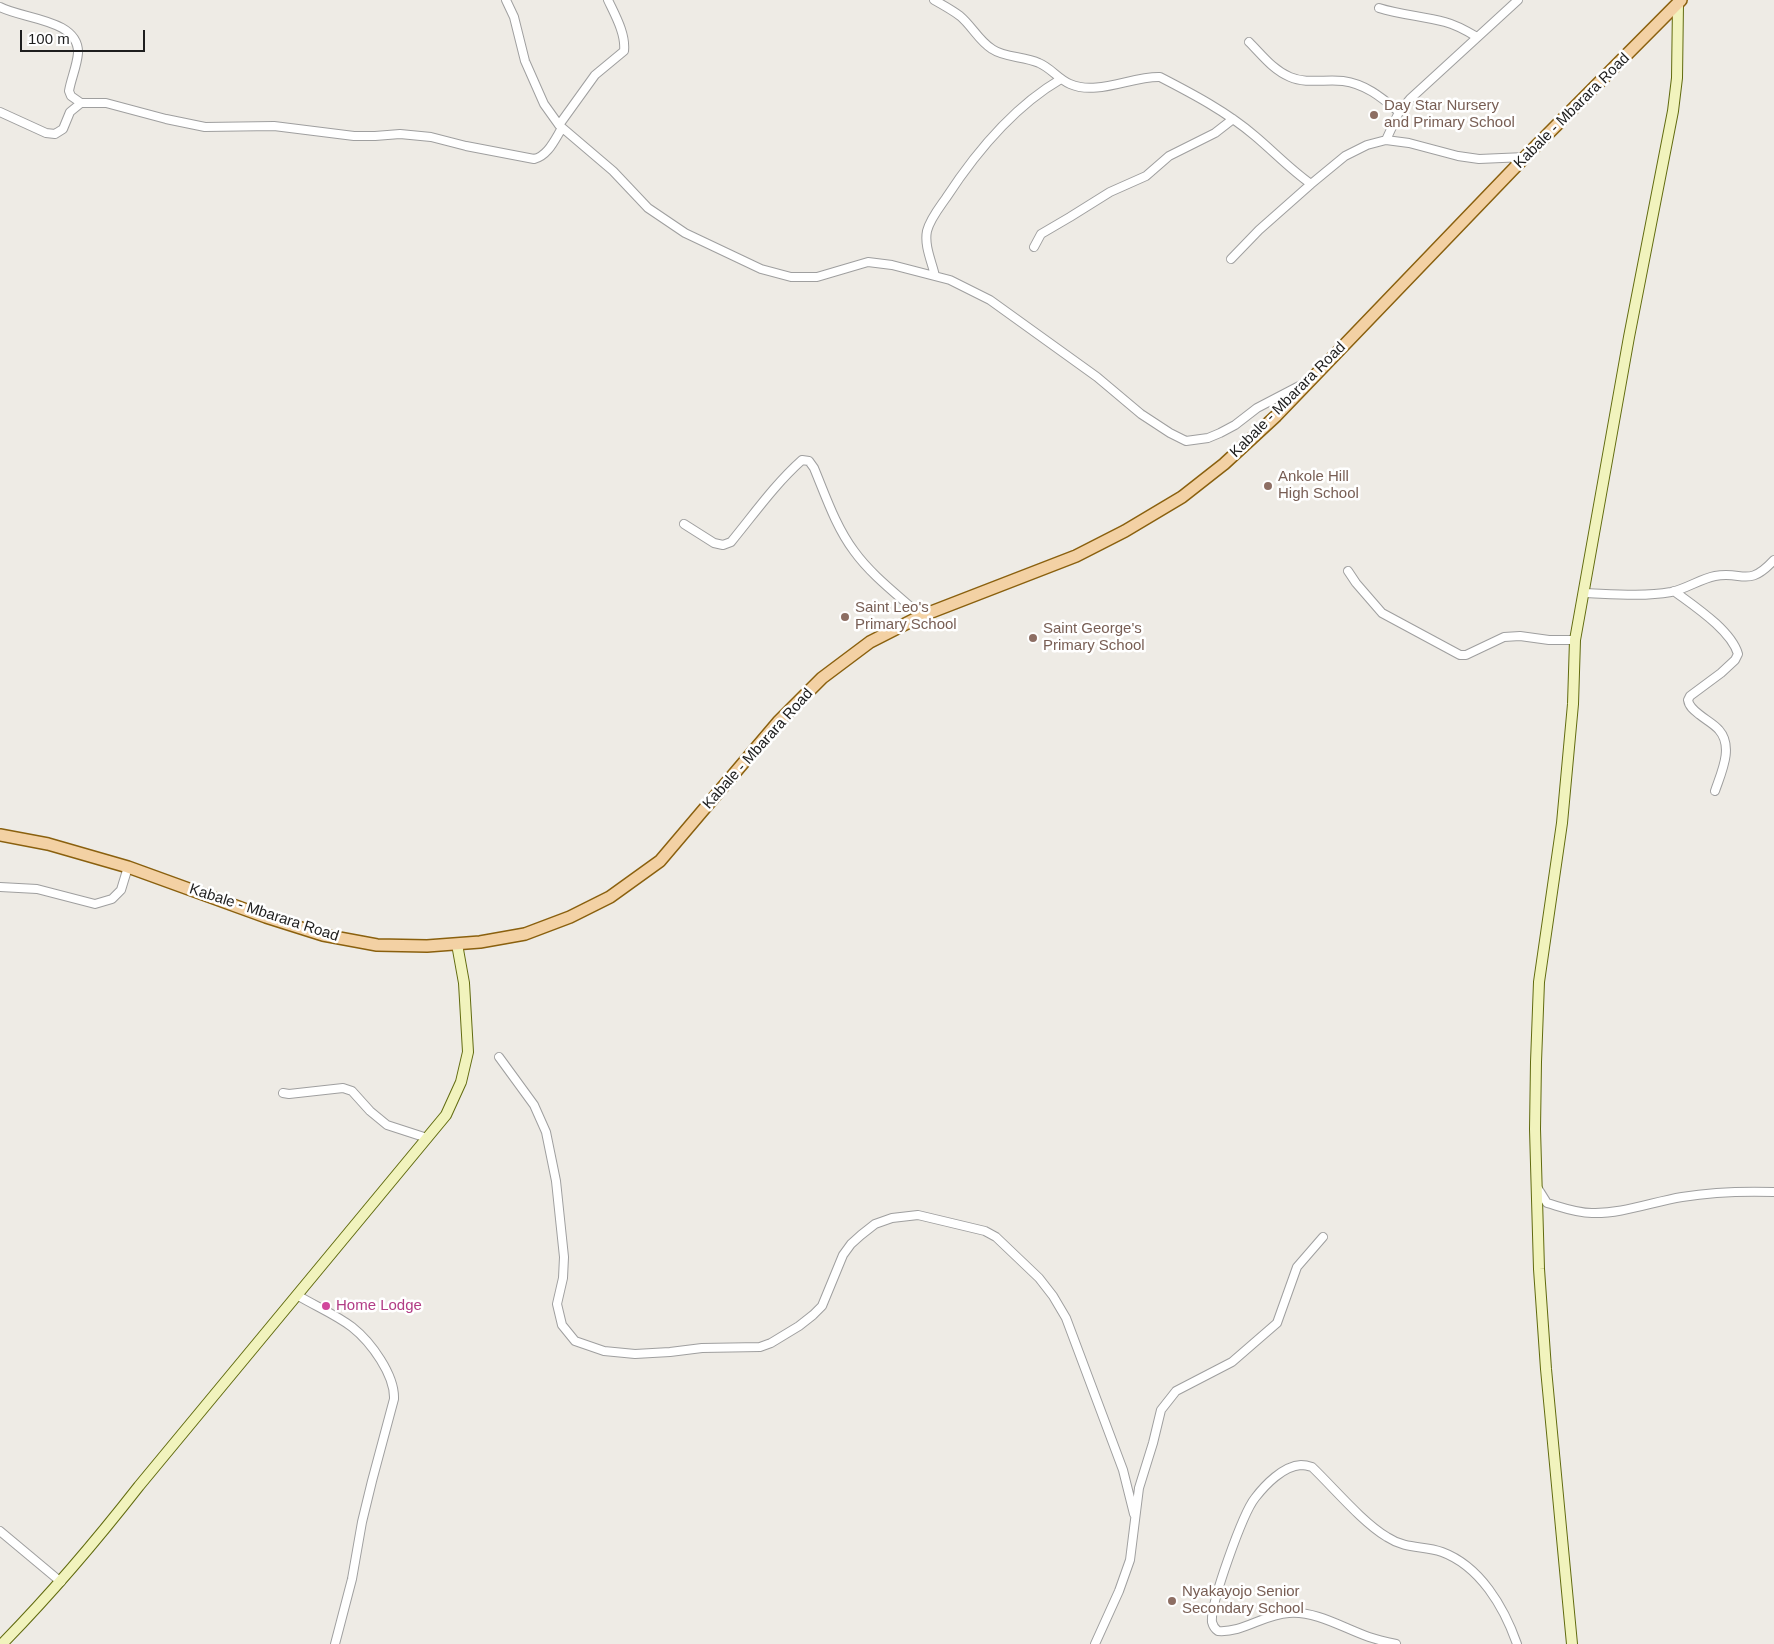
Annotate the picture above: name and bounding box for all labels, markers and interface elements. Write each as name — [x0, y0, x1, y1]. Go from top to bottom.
scale bar — [22, 20, 148, 52]
text: 100 m — [28, 30, 70, 47]
street label: Kabale - Mbarara Road — [1511, 50, 1633, 172]
place label: Day Star Nursery and Primary School — [1384, 97, 1515, 132]
marker: Day Star Nursery and Primary School — [1368, 109, 1380, 121]
street label: Kabale - Mbarara Road — [1227, 339, 1349, 461]
place label: Ankole Hill High School — [1278, 468, 1359, 503]
marker: Ankole Hill High School — [1262, 480, 1274, 492]
place label: Saint Leo's Primary School — [855, 599, 957, 634]
marker: Saint Leo's Primary School — [839, 611, 851, 623]
place label: Saint George's Primary School — [1043, 620, 1145, 655]
marker: Saint George's Primary School — [1027, 632, 1039, 644]
street label: Kabale - Mbarara Road — [699, 685, 817, 813]
street label: Kabale - Mbarara Road — [187, 880, 341, 946]
place label: Home Lodge — [336, 1297, 422, 1315]
marker: Home Lodge — [320, 1300, 332, 1312]
place label: Nyakayojo Senior Secondary School — [1182, 1583, 1304, 1618]
marker: Nyakayojo Senior Secondary School — [1166, 1595, 1178, 1607]

